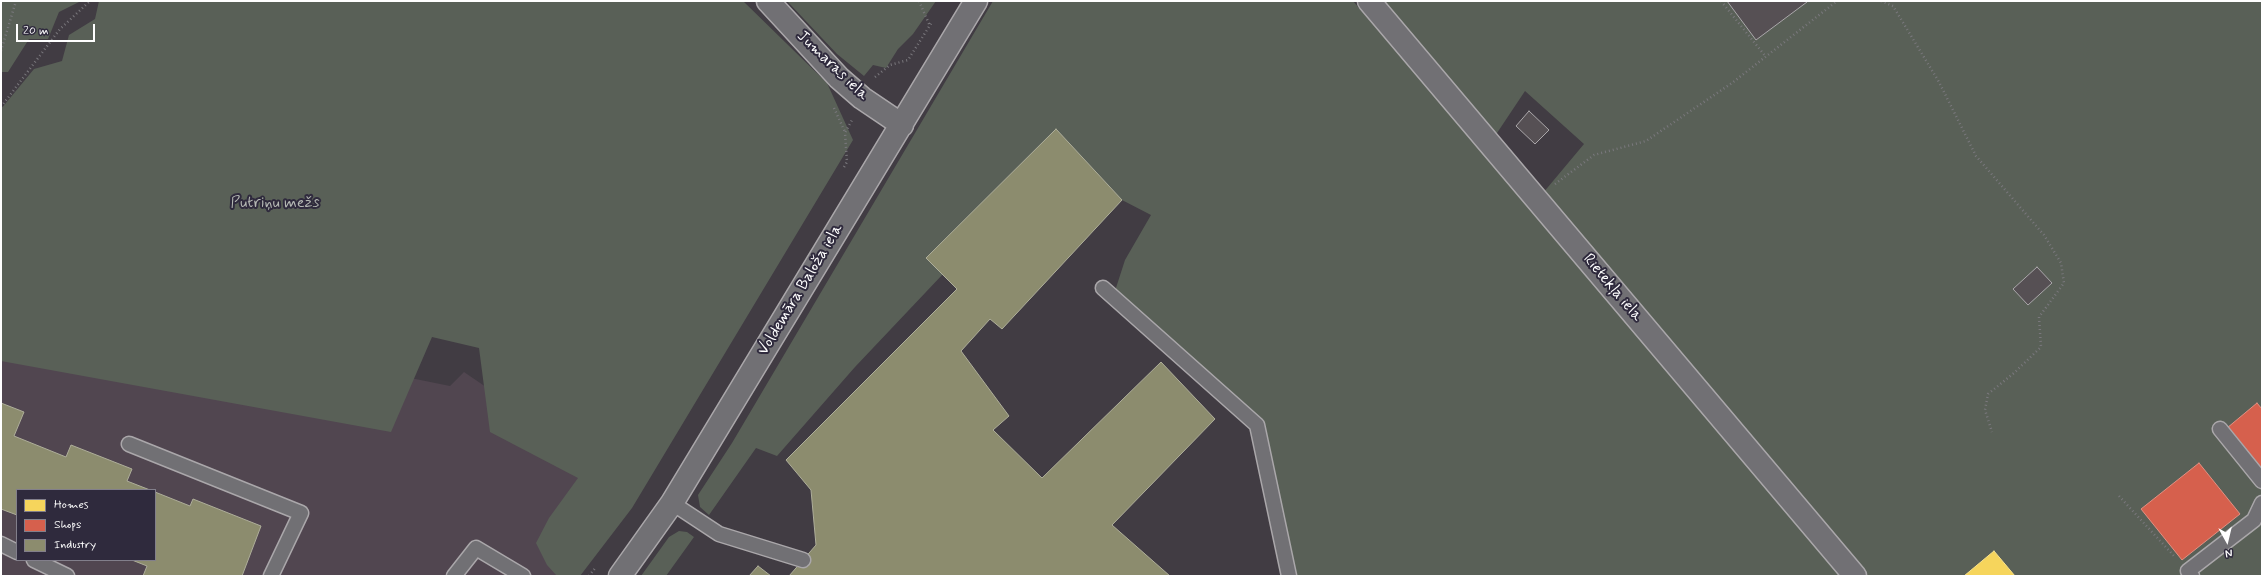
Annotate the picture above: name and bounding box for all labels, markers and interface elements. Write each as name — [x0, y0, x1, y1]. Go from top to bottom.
scale bar — [18, 16, 97, 42]
text: 20 m — [23, 23, 49, 39]
street label: Jumaras iela — [792, 27, 872, 105]
park label: Putriņu mežs — [230, 194, 320, 214]
street label: Voldemāra Baloža iela — [754, 221, 848, 359]
street label: Rietekļa iela — [1578, 250, 1646, 326]
legend — [16, 489, 156, 561]
text: Homes — [54, 497, 89, 513]
text: Shops — [54, 517, 81, 533]
north arrow — [2207, 521, 2247, 561]
text: Industry — [54, 537, 96, 553]
text: N — [2224, 545, 2233, 560]

